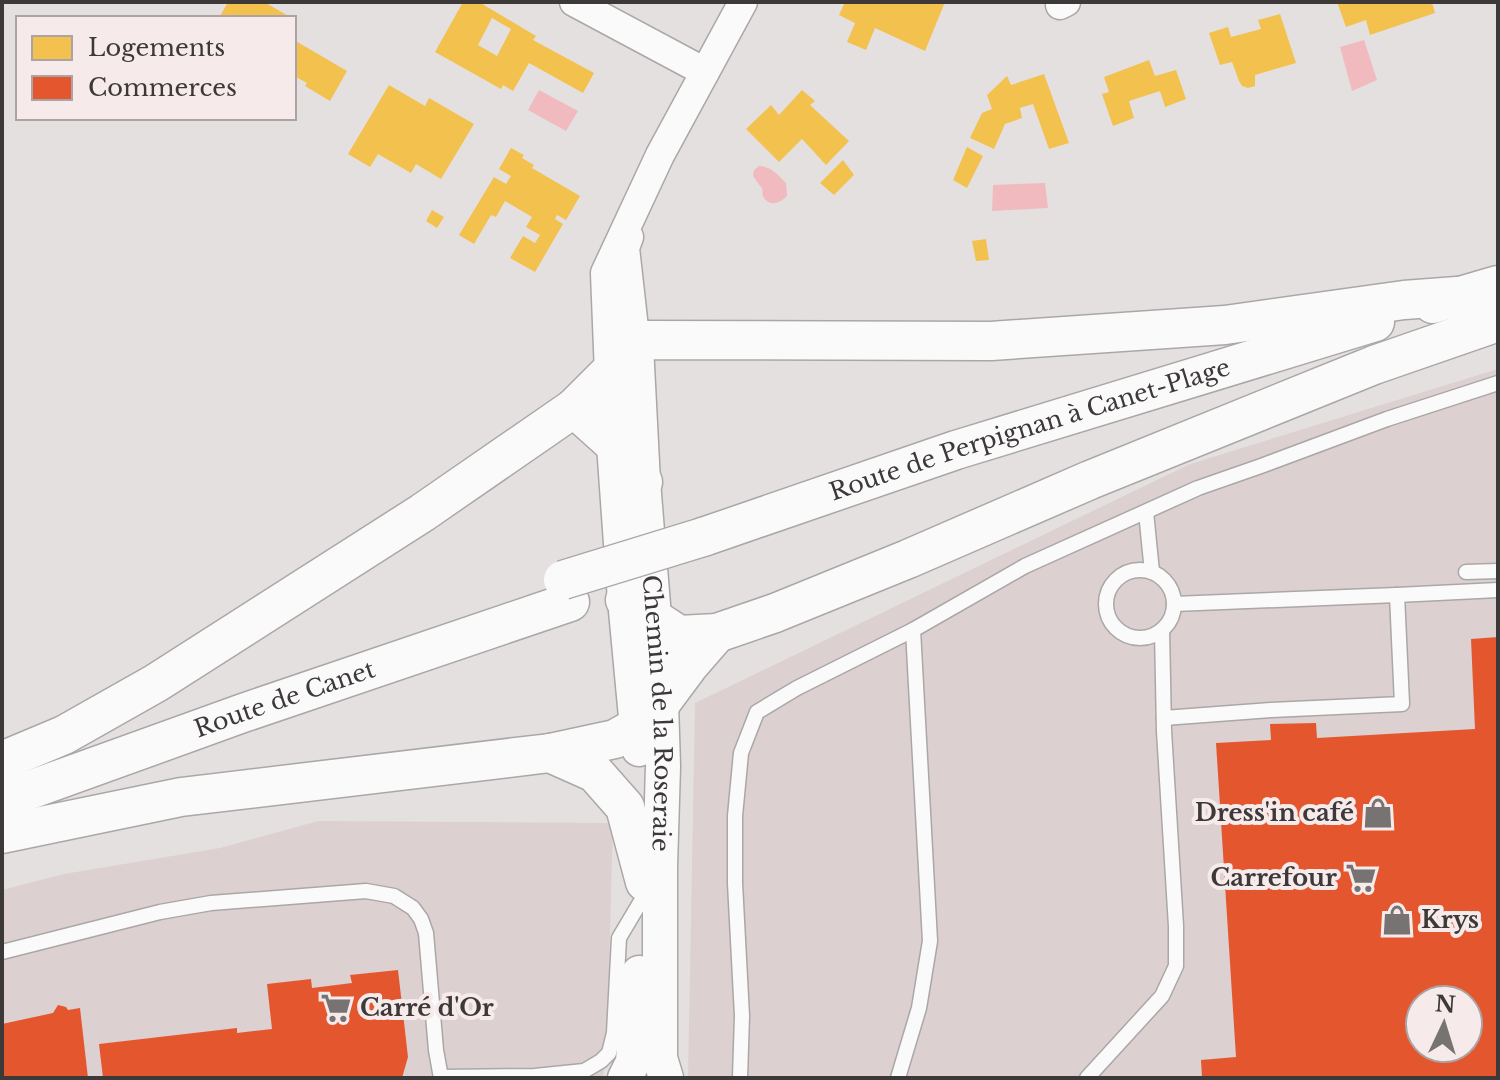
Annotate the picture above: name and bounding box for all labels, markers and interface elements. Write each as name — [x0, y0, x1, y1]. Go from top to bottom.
legend — [16, 16, 296, 120]
text: Logements — [88, 33, 225, 62]
text: Commerces — [88, 73, 237, 102]
street label: Route de Perpignan à Canet-Plage — [825, 352, 1233, 506]
street label: Chemin de la Roseraie — [637, 574, 678, 852]
street label: Route de Canet — [190, 654, 378, 743]
shop icon: Dress'in café — [1361, 796, 1395, 830]
place label: Dress'in café — [1195, 798, 1354, 827]
supermarket icon: Carrefour — [1344, 861, 1378, 895]
place label: Carrefour — [1211, 863, 1337, 892]
shop icon: Krys — [1380, 903, 1414, 937]
place label: Krys — [1421, 905, 1479, 934]
north arrow — [1404, 984, 1484, 1064]
text: N — [1434, 990, 1457, 1019]
supermarket icon: Carré d'Or — [319, 991, 353, 1025]
place label: Carré d'Or — [360, 993, 494, 1022]

